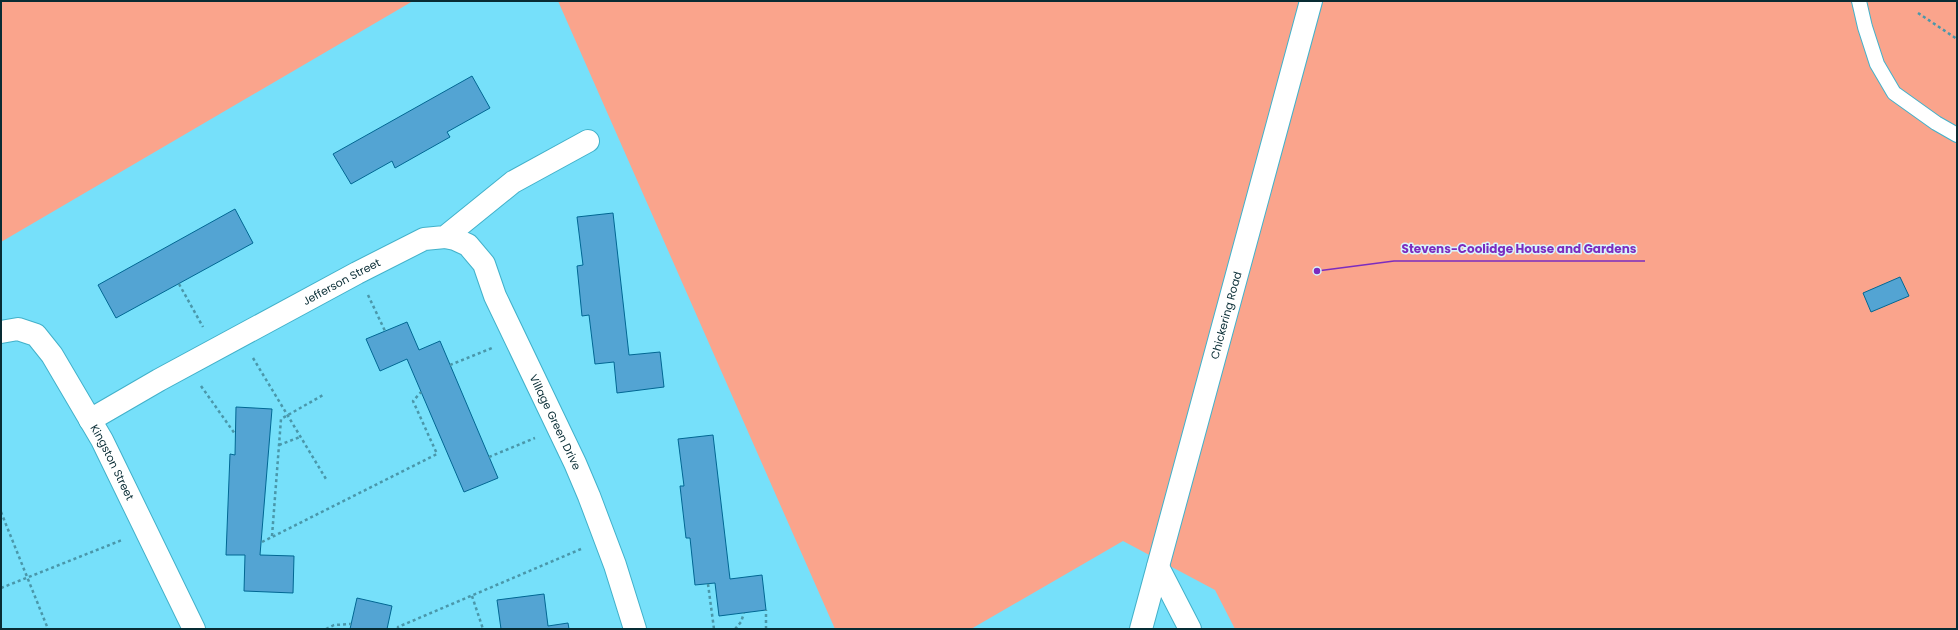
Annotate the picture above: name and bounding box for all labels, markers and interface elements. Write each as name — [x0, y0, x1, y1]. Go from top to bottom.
callout: Stevens-Coolidge House and Gardens — [1394, 237, 1645, 261]
text: Stevens-Coolidge House and Gardens — [1402, 240, 1637, 257]
street label: Jefferson Street — [300, 254, 383, 309]
street label: Chickering Road — [1206, 270, 1245, 361]
street label: Village Green Drive — [526, 372, 585, 472]
street label: Kingston Street — [87, 421, 138, 503]

